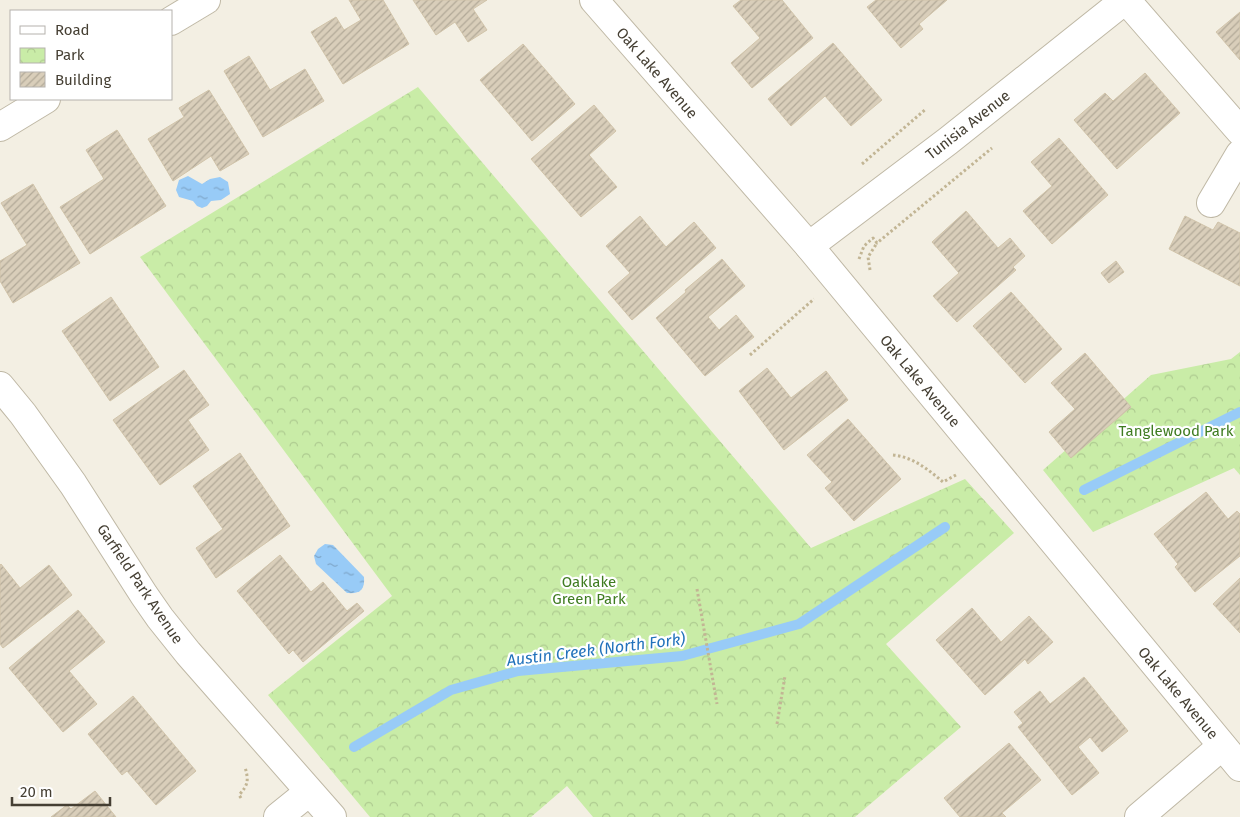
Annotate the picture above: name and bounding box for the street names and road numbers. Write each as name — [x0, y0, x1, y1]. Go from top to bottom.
street label: Oak Lake Avenue — [612, 24, 702, 122]
street label: Tunisia Avenue — [922, 86, 1014, 164]
street label: Oak Lake Avenue — [876, 331, 964, 431]
street label: Garfield Park Avenue — [93, 521, 187, 647]
street label: Oak Lake Avenue — [1134, 643, 1222, 743]

